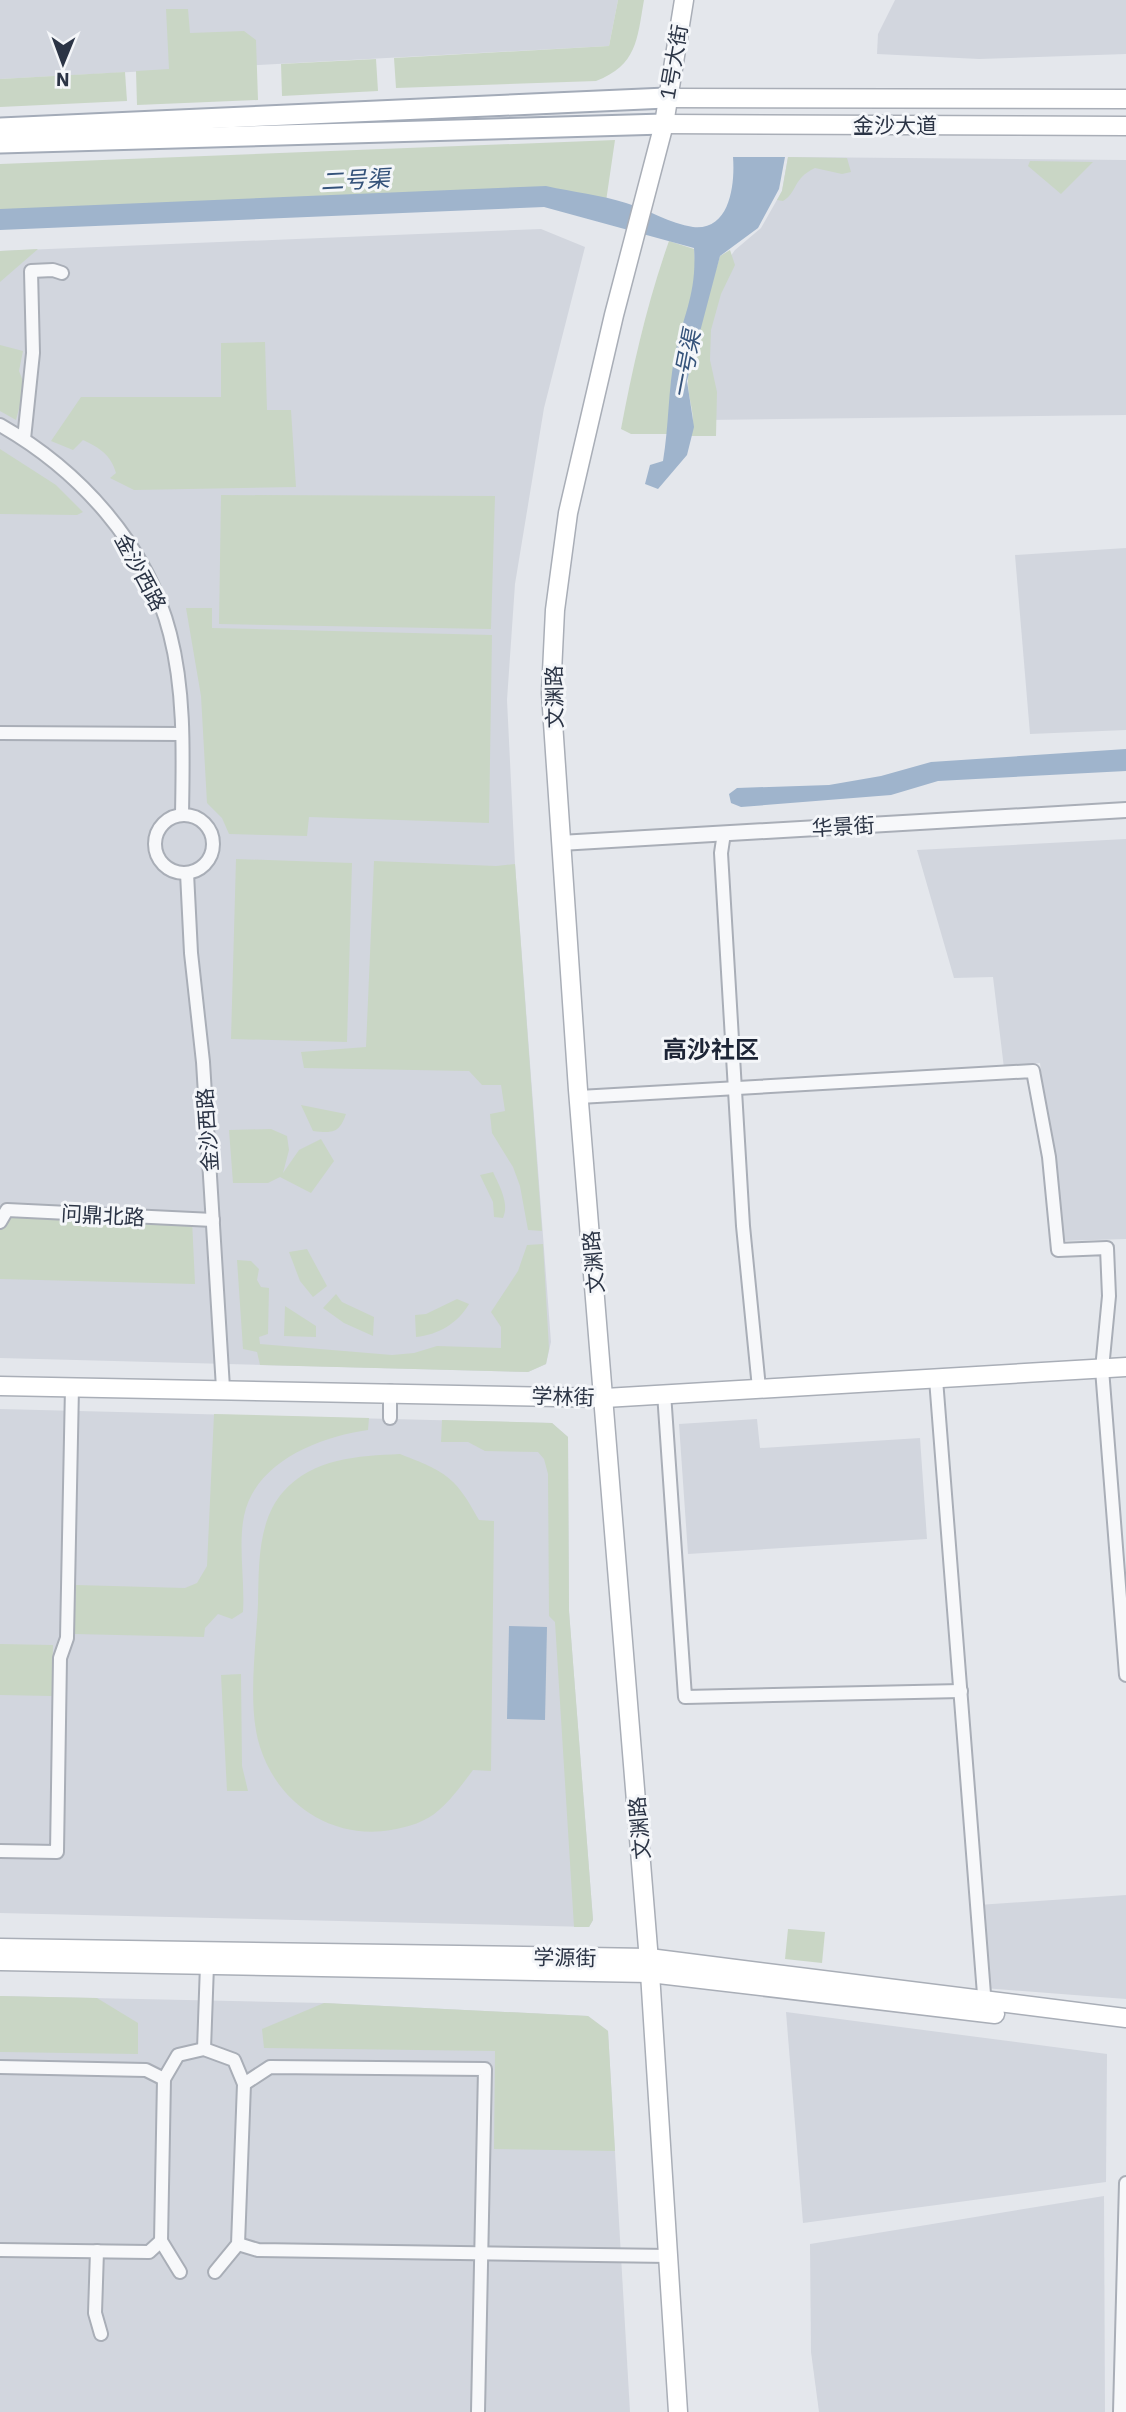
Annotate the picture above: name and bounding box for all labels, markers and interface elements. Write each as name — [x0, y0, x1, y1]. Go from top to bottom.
street label: 1号大街 — [653, 22, 693, 102]
north arrow — [28, 28, 98, 98]
text: N — [56, 68, 70, 92]
street label: 金沙大道 — [853, 111, 937, 139]
water label: 二号渠 — [320, 162, 393, 196]
water label: 一号渠 — [664, 324, 707, 401]
street label: 金沙西路 — [109, 528, 173, 616]
street label: 文渊路 — [539, 665, 569, 729]
street label: 华景街 — [811, 810, 875, 842]
district label: 高沙社区 — [663, 1033, 759, 1065]
street label: 金沙西路 — [190, 1087, 224, 1173]
street label: 问鼎北路 — [60, 1199, 146, 1231]
street label: 文渊路 — [576, 1229, 610, 1295]
street label: 学林街 — [531, 1381, 595, 1411]
street label: 文渊路 — [622, 1795, 656, 1861]
street label: 学源街 — [533, 1942, 597, 1972]

